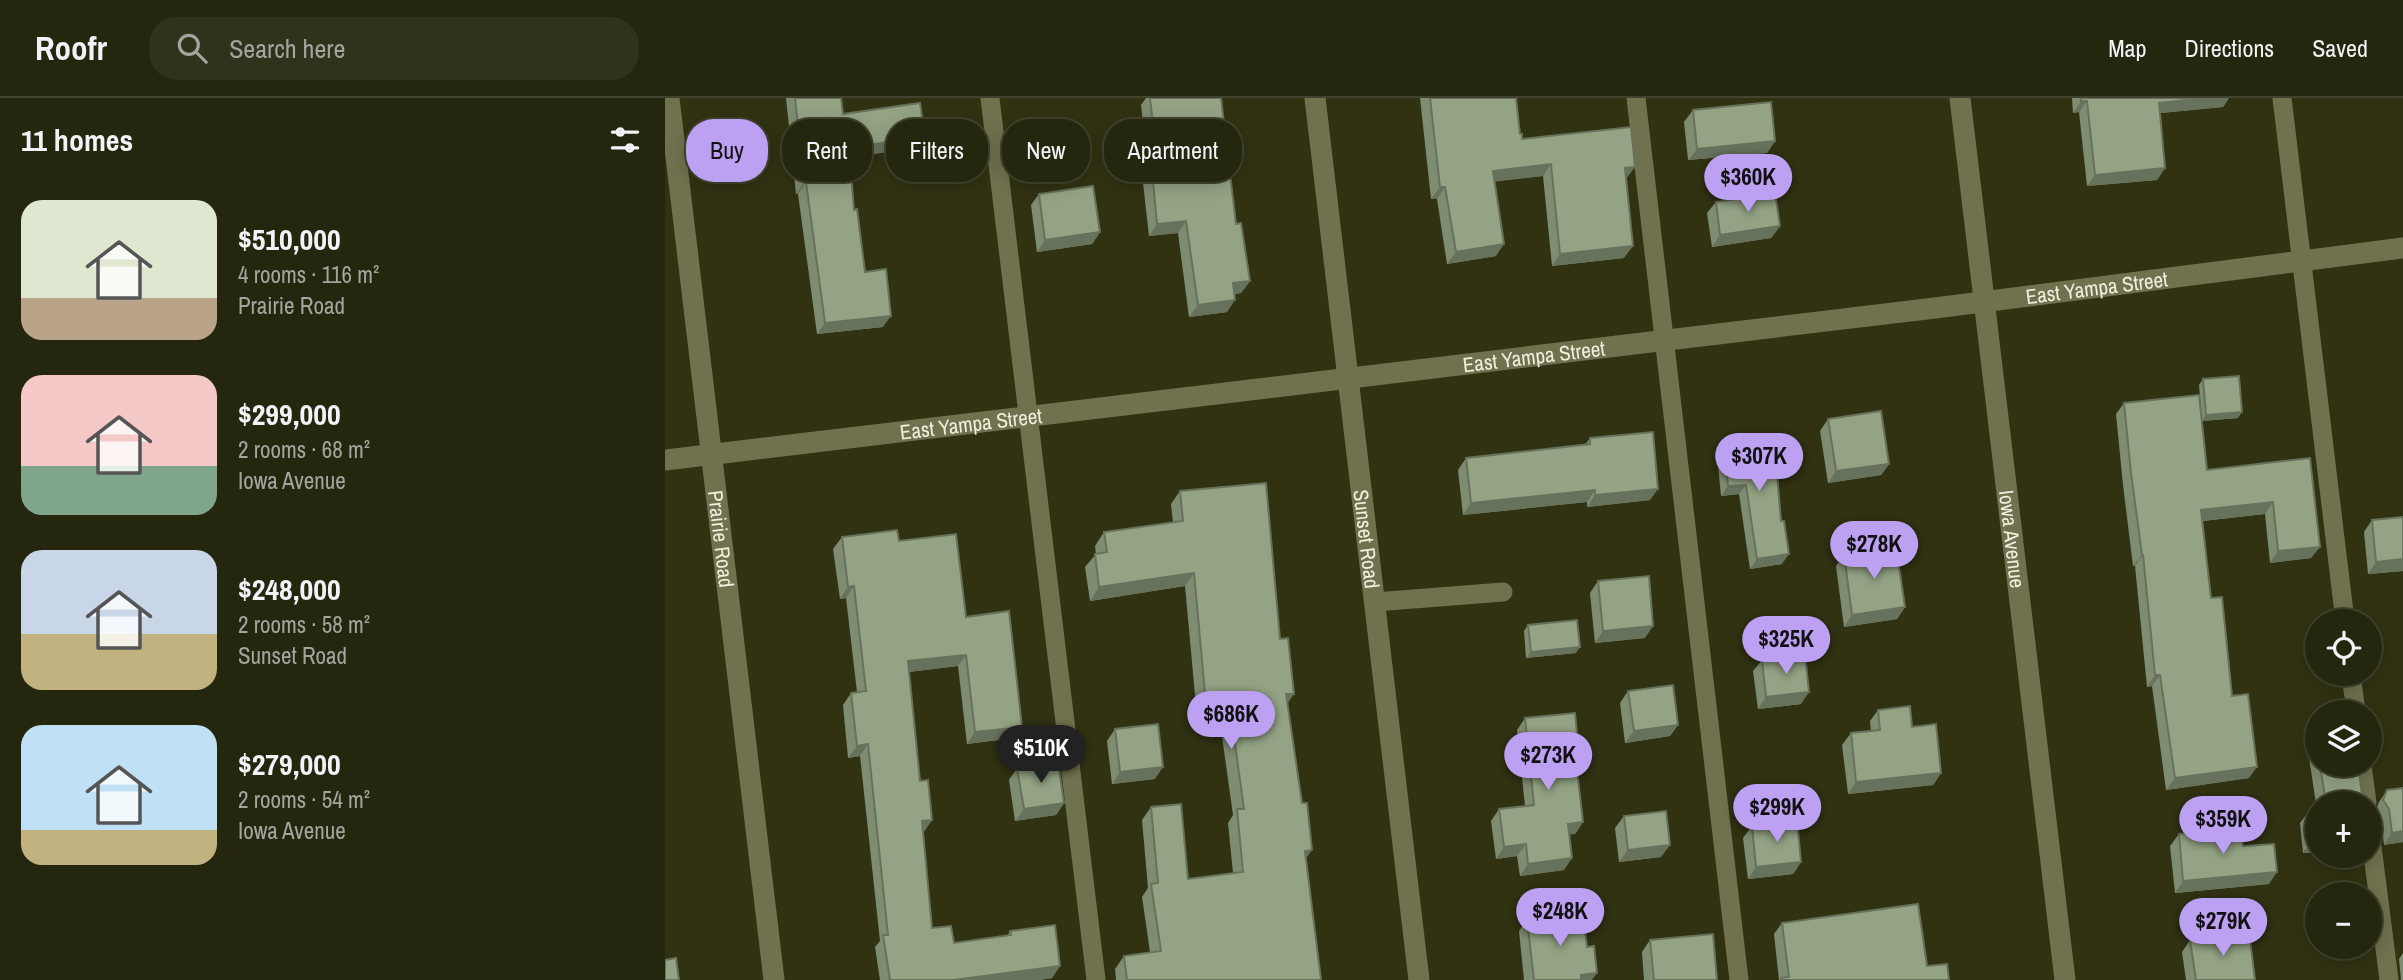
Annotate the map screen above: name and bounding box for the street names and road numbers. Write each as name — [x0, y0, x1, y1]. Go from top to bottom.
street label: East Yampa Street — [2024, 264, 2170, 311]
street label: East Yampa Street — [1461, 333, 1607, 379]
street label: East Yampa Street — [898, 400, 1044, 446]
street label: Sunset Road — [1347, 488, 1387, 590]
street label: Iowa Avenue — [1992, 488, 2033, 589]
street label: Prairie Road — [701, 489, 742, 589]

